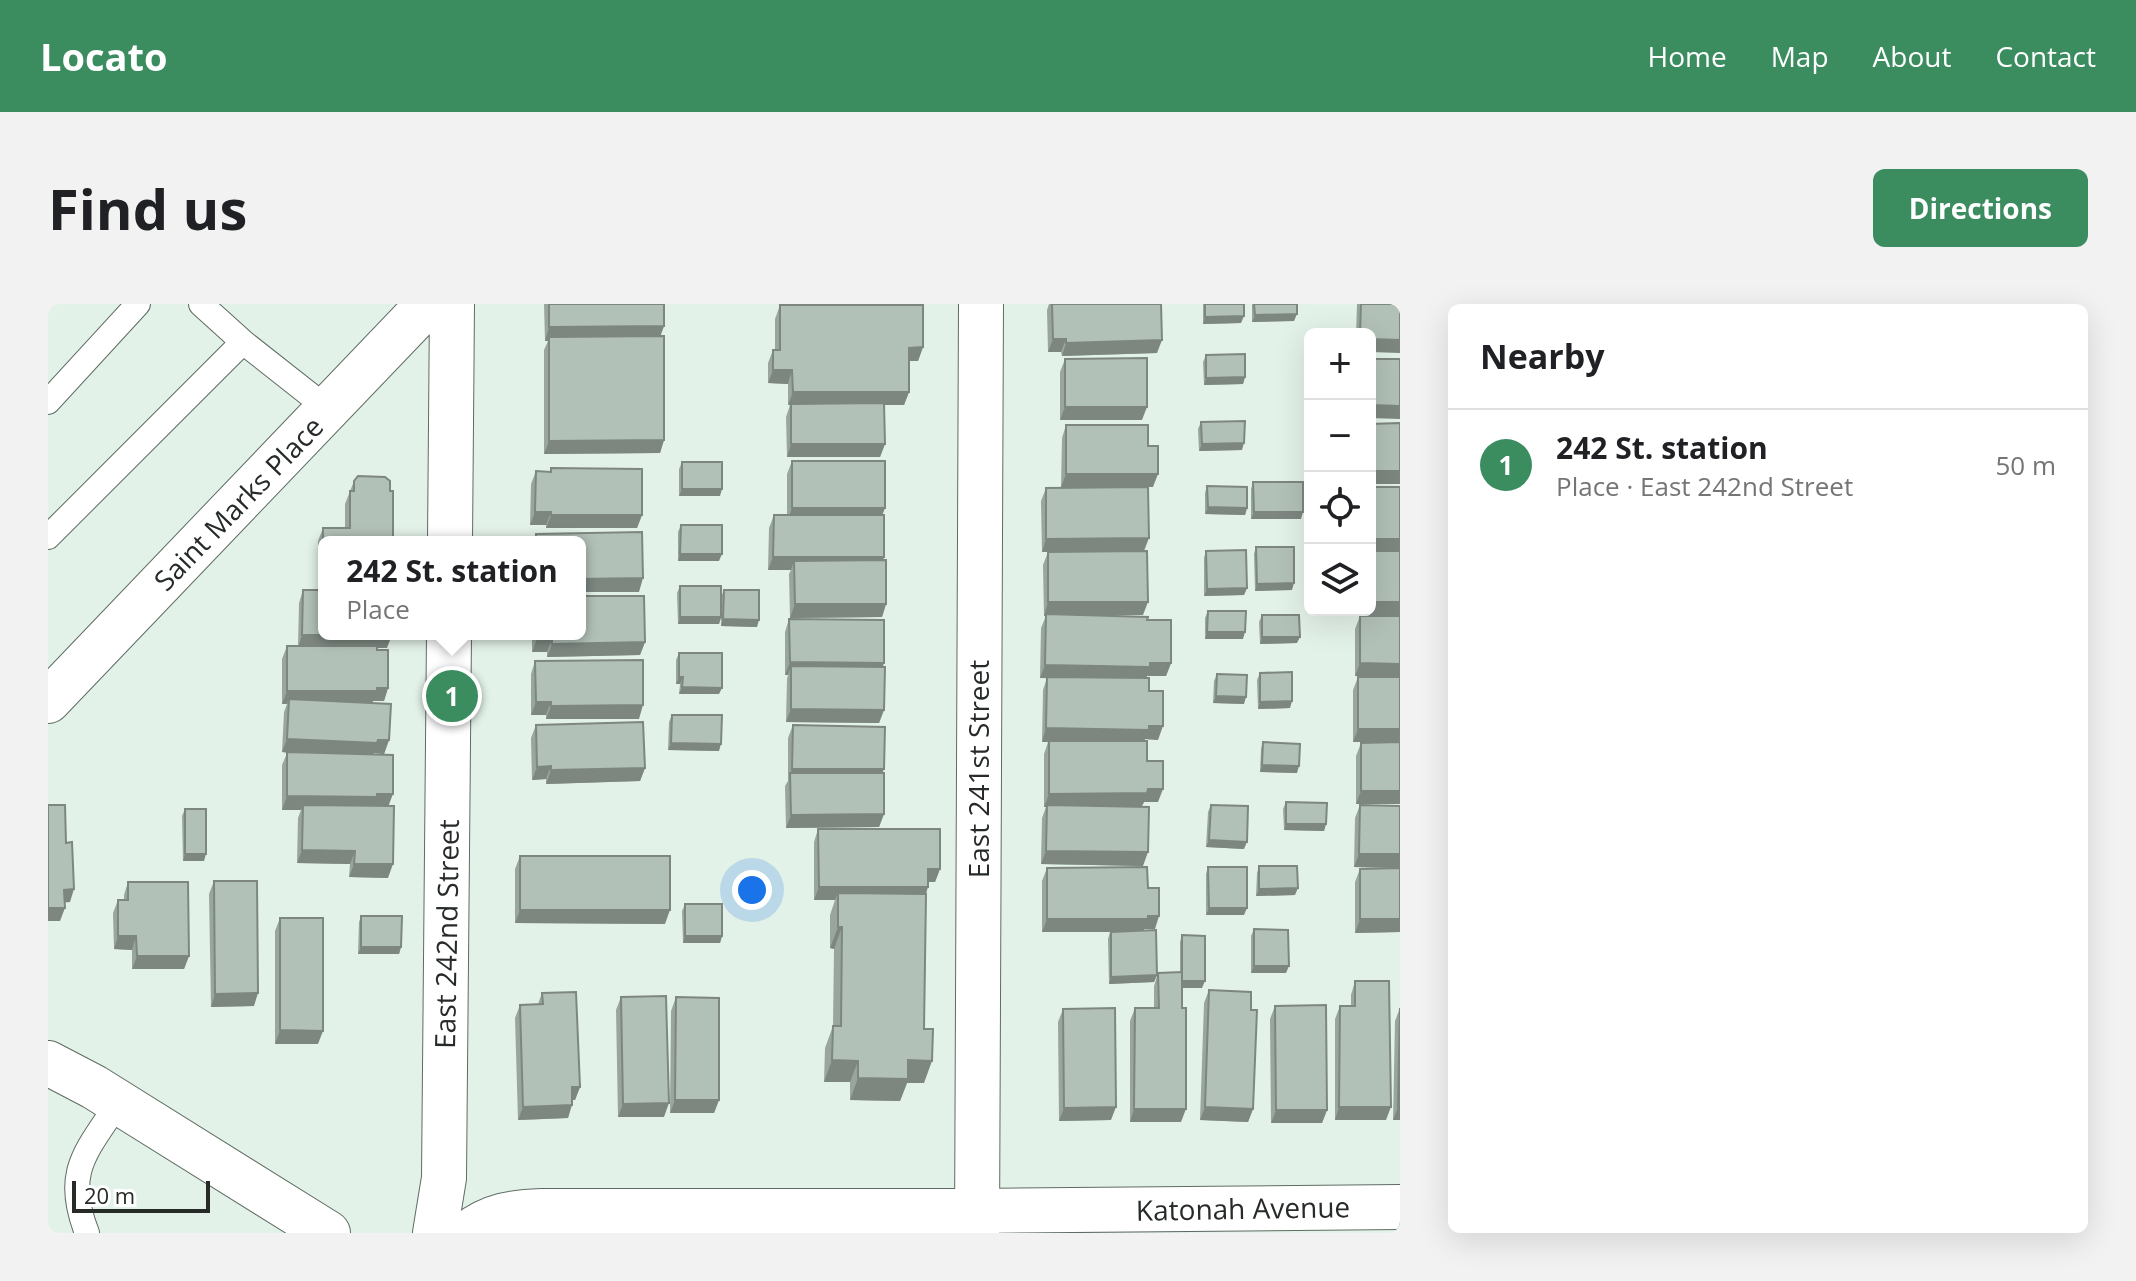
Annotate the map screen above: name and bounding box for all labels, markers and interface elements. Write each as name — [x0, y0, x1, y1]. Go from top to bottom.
text: Locato — [40, 30, 168, 82]
text: Home — [1648, 37, 1727, 75]
text: Map — [1771, 37, 1829, 75]
text: About — [1873, 37, 1951, 75]
text: Contact — [1995, 37, 2096, 75]
button: Directions — [1873, 169, 2088, 247]
text: Find us — [48, 170, 247, 246]
map controls — [1304, 328, 1376, 616]
button: + — [1304, 328, 1376, 400]
text: Nearby — [1480, 333, 1605, 379]
button: − — [1304, 400, 1376, 472]
street label: Saint Marks Place — [145, 408, 331, 598]
text: 242 St. station — [1556, 427, 1768, 468]
text: 1 — [1499, 447, 1513, 483]
text: 50 m — [1995, 447, 2056, 483]
text: Place · East 242nd Street — [1556, 468, 1853, 504]
button: locate — [1304, 472, 1376, 544]
popup — [318, 536, 586, 640]
button: layers — [1304, 544, 1376, 616]
text: 242 St. station — [346, 550, 558, 591]
text: Place — [346, 591, 410, 627]
street label: East 241st Street — [959, 660, 997, 878]
pin: 1 — [426, 666, 478, 726]
street label: East 242nd Street — [425, 819, 467, 1049]
your location — [732, 870, 772, 910]
scale bar — [72, 1177, 210, 1213]
text: 20 m — [84, 1180, 135, 1210]
street label: Katonah Avenue — [1136, 1187, 1350, 1229]

